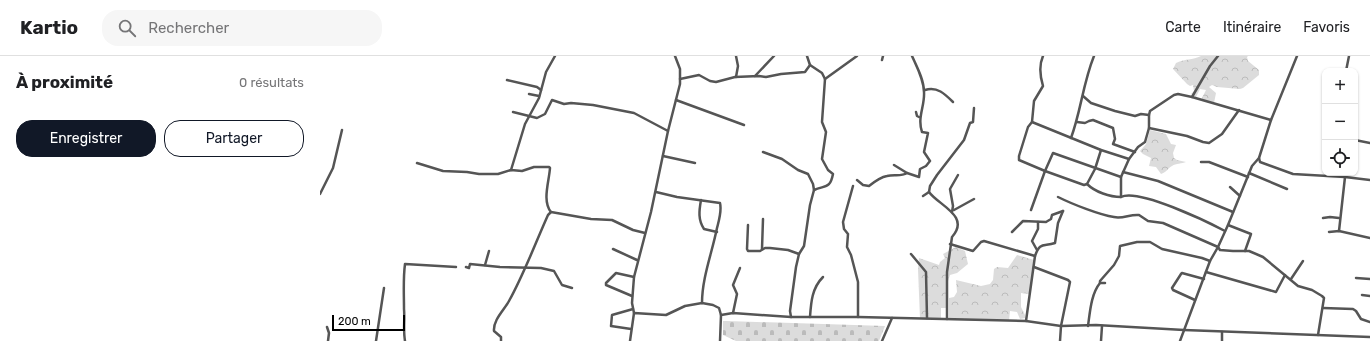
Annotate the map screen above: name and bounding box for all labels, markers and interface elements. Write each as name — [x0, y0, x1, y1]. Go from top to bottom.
search box — [102, 10, 382, 46]
text: Kartio — [20, 16, 78, 39]
icon: search — [116, 17, 138, 39]
text: Rechercher — [148, 19, 229, 37]
text: Carte — [1165, 19, 1201, 36]
text: Itinéraire — [1223, 19, 1281, 36]
text: Favoris — [1303, 19, 1350, 36]
map controls — [1322, 68, 1358, 176]
button: + — [1322, 68, 1358, 104]
text: À proximité — [16, 72, 113, 92]
text: 0 résultats — [239, 75, 304, 90]
button: − — [1322, 104, 1358, 140]
button: Enregistrer — [16, 120, 156, 157]
button: Partager — [164, 120, 304, 157]
button: locate — [1322, 140, 1358, 176]
scale bar — [332, 313, 405, 332]
text: 200 m — [338, 315, 371, 328]

